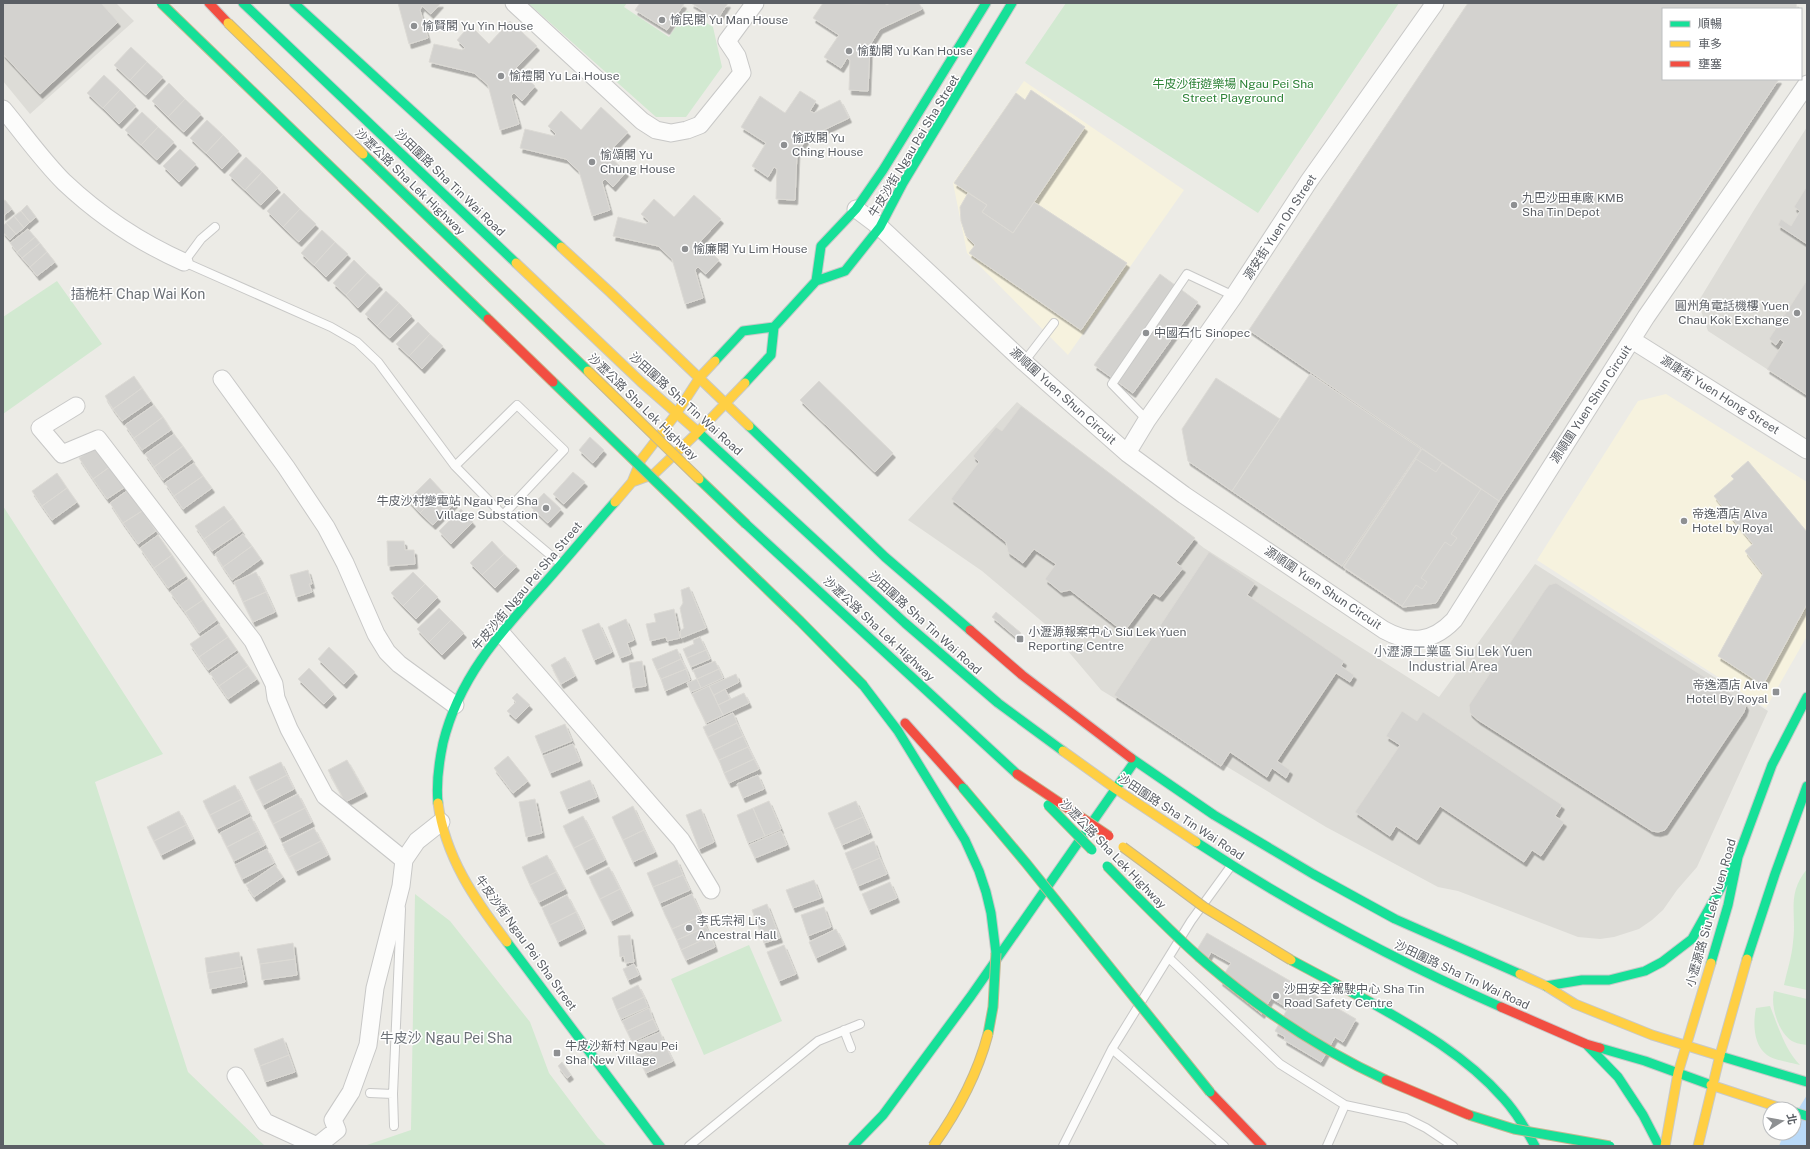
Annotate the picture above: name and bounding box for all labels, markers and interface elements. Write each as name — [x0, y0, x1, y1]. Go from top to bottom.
legend — [1662, 8, 1802, 80]
place label: 愉民閣 Yu Man House — [670, 13, 789, 27]
marker: 愉民閣 Yu Man House — [657, 15, 667, 25]
text: 順暢 — [1698, 17, 1722, 31]
place label: 愉賢閣 Yu Yin House — [422, 19, 533, 33]
marker: 愉賢閣 Yu Yin House — [409, 21, 419, 31]
text: 車多 — [1698, 37, 1722, 51]
place label: 愉勤閣 Yu Kan House — [857, 44, 973, 58]
marker: 愉勤閣 Yu Kan House — [844, 46, 854, 56]
text: 壅塞 — [1698, 57, 1722, 71]
place label: 愉禮閣 Yu Lai House — [509, 69, 620, 83]
marker: 愉禮閣 Yu Lai House — [496, 71, 506, 81]
street label: 牛皮沙街 Ngau Pei Sha Street — [866, 72, 962, 220]
park label: 牛皮沙街遊樂場 Ngau Pei Sha Street Playground — [1152, 77, 1314, 105]
street label: 沙瀝公路 Sha Lek Highway — [352, 126, 468, 238]
street label: 沙田圍路 Sha Tin Wai Road — [392, 127, 508, 239]
place label: 愉政閣 Yu Ching House — [792, 131, 863, 159]
marker: 愉政閣 Yu Ching House — [779, 140, 789, 150]
place label: 愉頌閣 Yu Chung House — [600, 148, 675, 176]
marker: 愉頌閣 Yu Chung House — [587, 157, 597, 167]
street label: 源安街 Yuen On Street — [1241, 171, 1320, 282]
place label: 九巴沙田車廠 KMB Sha Tin Depot — [1522, 191, 1624, 219]
marker: 九巴沙田車廠 KMB Sha Tin Depot — [1509, 200, 1519, 210]
place label: 愉廉閣 Yu Lim House — [693, 242, 808, 256]
marker: 愉廉閣 Yu Lim House — [680, 244, 690, 254]
district label: 插桅杆 Chap Wai Kon — [71, 286, 205, 302]
place label: 圓州角電話機樓 Yuen Chau Kok Exchange — [1675, 299, 1789, 327]
marker: 圓州角電話機樓 Yuen Chau Kok Exchange — [1792, 308, 1802, 318]
place label: 中國石化 Sinopec — [1154, 326, 1250, 340]
marker: 中國石化 Sinopec — [1141, 328, 1151, 338]
street label: 源順圍 Yuen Shun Circuit — [1547, 342, 1635, 466]
street label: 源順圍 Yuen Shun Circuit — [1007, 345, 1119, 448]
street label: 沙田圍路 Sha Tin Wai Road — [627, 350, 745, 458]
street label: 沙瀝公路 Sha Lek Highway — [585, 351, 701, 463]
street label: 源康街 Yuen Hong Street — [1658, 353, 1782, 438]
place label: 牛皮沙村變電站 Ngau Pei Sha Village Substation — [377, 494, 538, 522]
marker: 牛皮沙村變電站 Ngau Pei Sha Village Substation — [541, 503, 551, 513]
place label: 帝逸酒店 Alva Hotel by Royal — [1692, 507, 1773, 535]
marker: 帝逸酒店 Alva Hotel by Royal — [1679, 516, 1689, 526]
street label: 牛皮沙街 Ngau Pei Sha Street — [469, 519, 585, 653]
street label: 源順圍 Yuen Shun Circuit — [1262, 544, 1384, 633]
street label: 沙田圍路 Sha Tin Wai Road — [866, 569, 984, 677]
street label: 沙瀝公路 Sha Lek Highway — [820, 574, 938, 685]
place label: 小瀝源報案中心 Siu Lek Yuen Reporting Centre — [1028, 625, 1186, 653]
marker: 小瀝源報案中心 Siu Lek Yuen Reporting Centre — [1015, 634, 1025, 644]
district label: 小瀝源工業區 Siu Lek Yuen Industrial Area — [1374, 644, 1532, 674]
place label: 帝逸酒店 Alva Hotel By Royal — [1686, 678, 1768, 706]
marker: 帝逸酒店 Alva Hotel By Royal — [1771, 687, 1781, 697]
street label: 沙田圍路 Sha Tin Wai Road — [1116, 771, 1246, 863]
street label: 沙瀝公路 Sha Lek Highway — [1057, 796, 1169, 912]
street label: 小瀝源路 Siu Lek Yuen Road — [1683, 837, 1739, 989]
street label: 牛皮沙街 Ngau Pei Sha Street — [472, 873, 580, 1013]
place label: 李氏宗祠 Li's Ancestral Hall — [697, 914, 777, 942]
marker: 李氏宗祠 Li's Ancestral Hall — [684, 923, 694, 933]
street label: 沙田圍路 Sha Tin Wai Road — [1392, 938, 1532, 1012]
place label: 沙田安全駕駛中心 Sha Tin Road Safety Centre — [1284, 982, 1425, 1010]
marker: 沙田安全駕駛中心 Sha Tin Road Safety Centre — [1271, 991, 1281, 1001]
district label: 牛皮沙 Ngau Pei Sha — [380, 1030, 512, 1046]
place label: 牛皮沙新村 Ngau Pei Sha New Village — [565, 1039, 678, 1067]
marker: 牛皮沙新村 Ngau Pei Sha New Village — [552, 1048, 562, 1058]
north arrow — [1762, 1101, 1802, 1141]
text: 北 — [1785, 1113, 1799, 1126]

